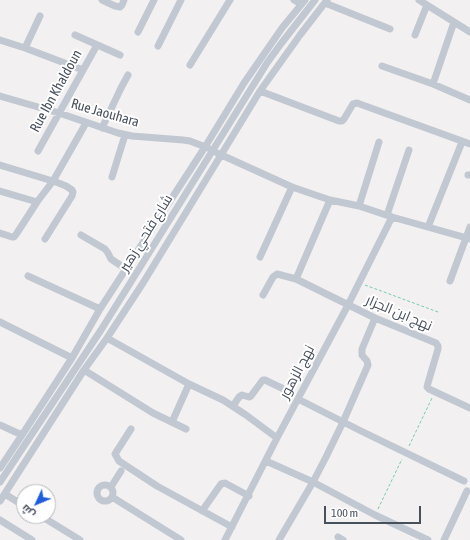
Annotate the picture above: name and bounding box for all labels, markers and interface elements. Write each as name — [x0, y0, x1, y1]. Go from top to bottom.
street label: Rue Ibn Khaldoun — [26, 47, 86, 135]
street label: Rue Jaouhara — [69, 95, 141, 131]
street label: شارع فتحي زهير — [116, 191, 176, 275]
street label: نهج ابن الجزار — [363, 291, 435, 335]
street label: نهج الزهور — [276, 342, 318, 402]
north arrow — [16, 484, 56, 524]
scale bar — [326, 498, 423, 524]
text: ش — [19, 502, 37, 521]
text: 100 m — [331, 506, 358, 520]

